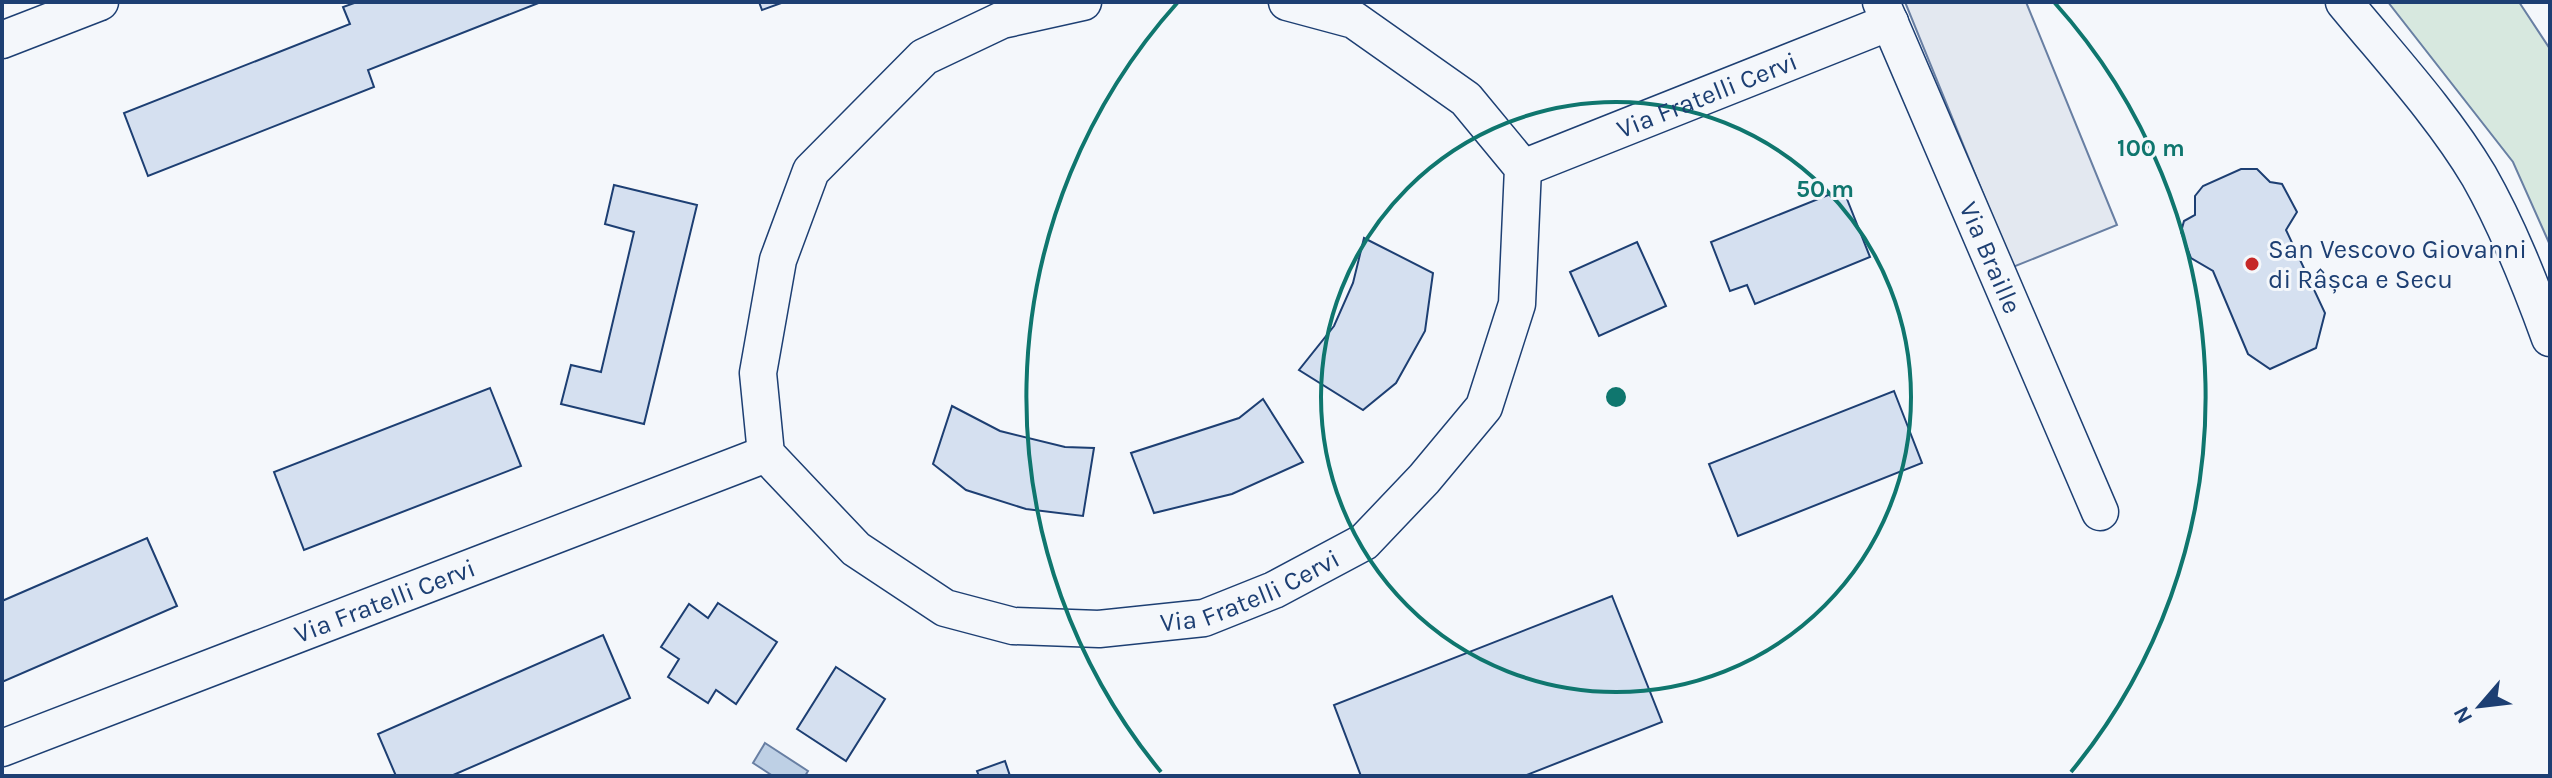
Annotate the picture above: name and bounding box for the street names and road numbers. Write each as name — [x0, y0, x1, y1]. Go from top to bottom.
street label: Via Fratelli Cervi — [1612, 45, 1802, 145]
street label: Via Braille — [1953, 197, 2028, 318]
street label: Via Fratelli Cervi — [1158, 543, 1345, 639]
street label: Via Fratelli Cervi — [290, 552, 480, 650]

